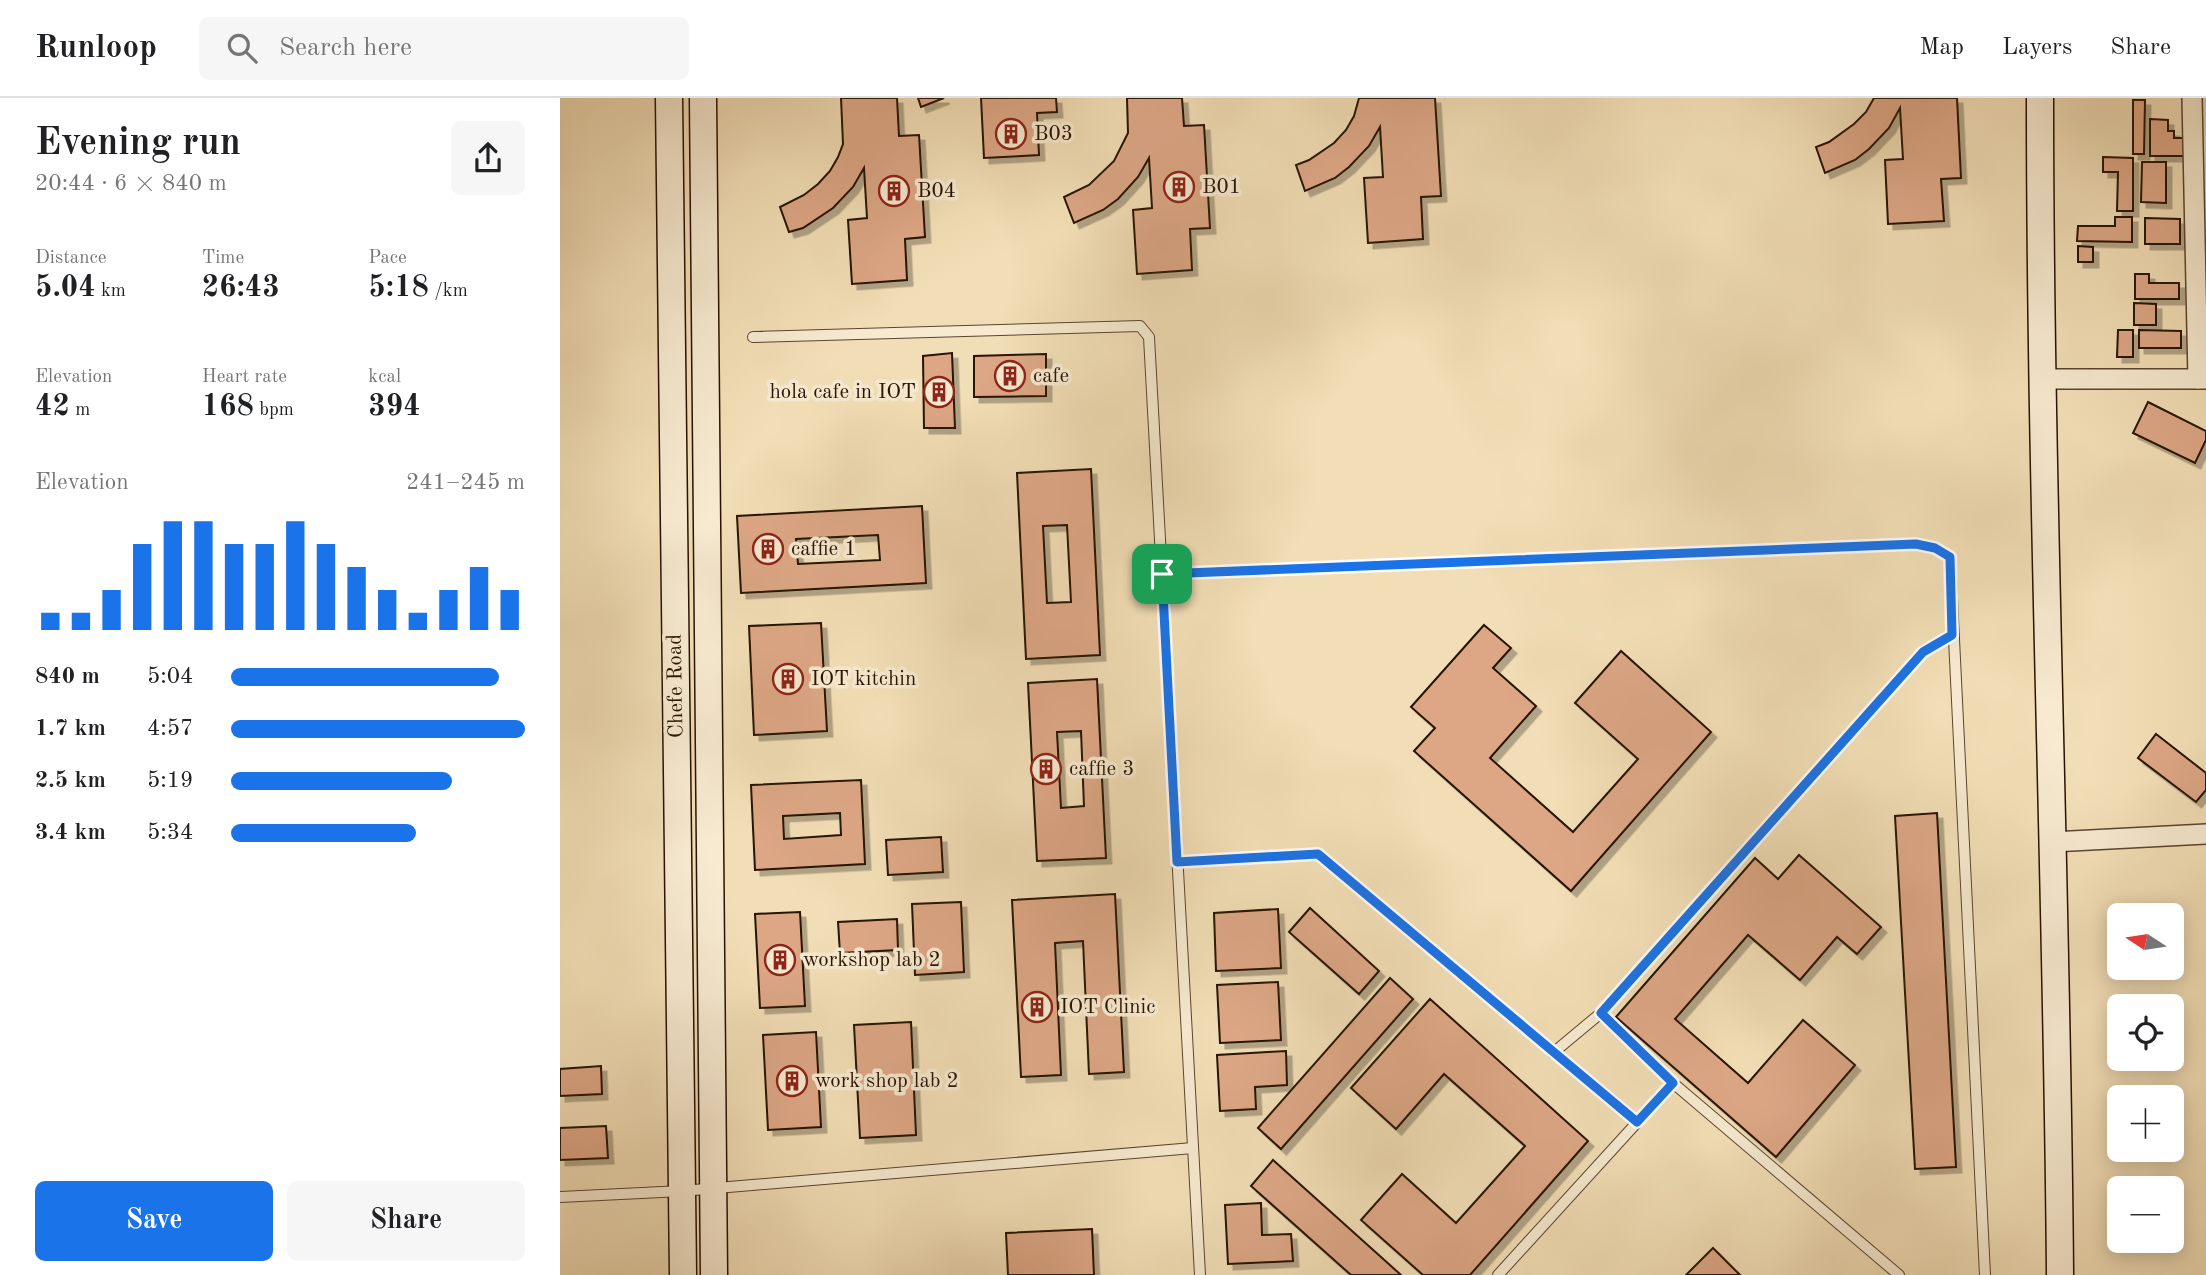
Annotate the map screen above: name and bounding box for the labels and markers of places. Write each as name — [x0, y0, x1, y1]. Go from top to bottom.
building icon: B03 — [994, 117, 1028, 151]
place label: B03 — [1034, 124, 1073, 145]
building icon: B01 — [1162, 170, 1196, 204]
building icon: B04 — [877, 174, 911, 208]
place label: B01 — [1202, 177, 1241, 198]
place label: B04 — [917, 181, 956, 202]
building icon: cafe — [993, 359, 1027, 393]
place label: cafe — [1033, 366, 1069, 387]
building icon: hola cafe in IOT — [922, 375, 956, 409]
place label: hola cafe in IOT — [769, 382, 916, 403]
building icon: caffie 1 — [751, 532, 785, 566]
place label: caffie 1 — [791, 539, 856, 560]
pin — [1132, 544, 1192, 604]
building icon: IOT kitchin — [771, 662, 805, 696]
place label: IOT kitchin — [811, 669, 916, 690]
building icon: caffie 3 — [1029, 752, 1063, 786]
place label: caffie 3 — [1069, 759, 1134, 780]
building icon: workshop lab 2 — [763, 943, 797, 977]
place label: workshop lab 2 — [803, 950, 941, 971]
building icon: IOT Clinic — [1020, 990, 1054, 1024]
place label: IOT Clinic — [1060, 997, 1155, 1018]
building icon: work shop lab 2 — [775, 1064, 809, 1098]
place label: work shop lab 2 — [815, 1071, 959, 1092]

